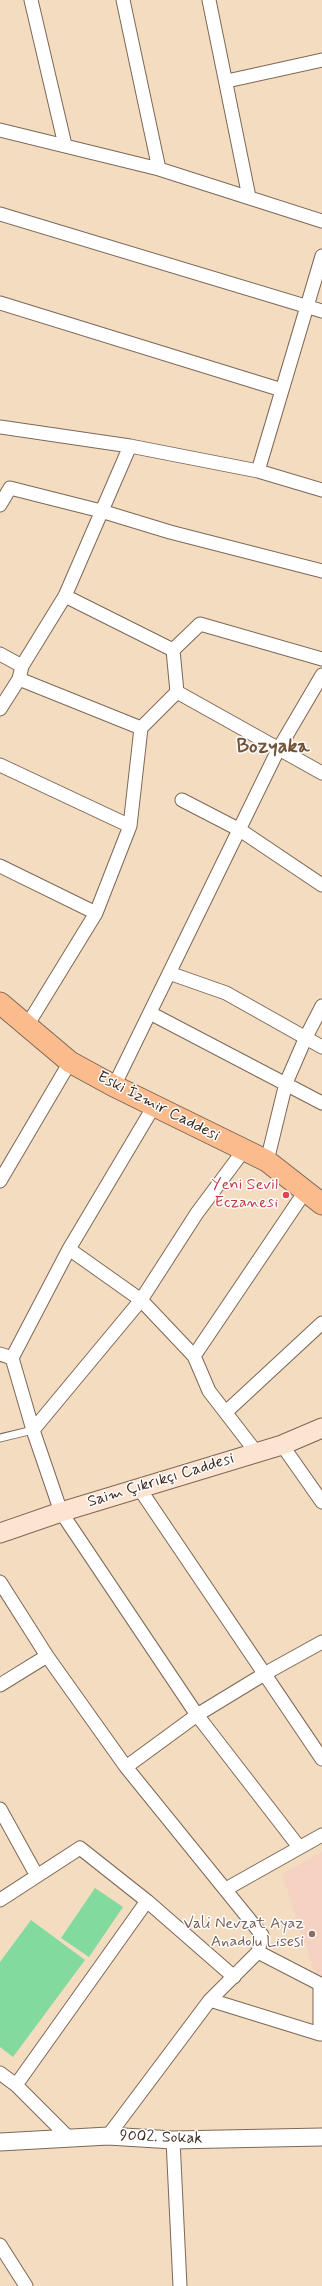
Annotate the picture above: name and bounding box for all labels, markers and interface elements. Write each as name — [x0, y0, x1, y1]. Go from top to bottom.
district label: Bozyaka — [236, 736, 310, 760]
street label: Eski İzmir Caddesi — [94, 1068, 222, 1146]
place label: Yeni Sevil Eczanesi — [211, 1176, 278, 1214]
marker: Yeni Sevil Eczanesi — [281, 1190, 291, 1200]
street label: Saim Çıkrıkçı Caddesi — [85, 1450, 237, 1512]
place label: Vali Nevzat Ayaz Anadolu Lisesi — [183, 1915, 304, 1953]
marker: Vali Nevzat Ayaz Anadolu Lisesi — [307, 1929, 317, 1939]
street label: 9002. Sokak — [119, 2127, 203, 2149]

